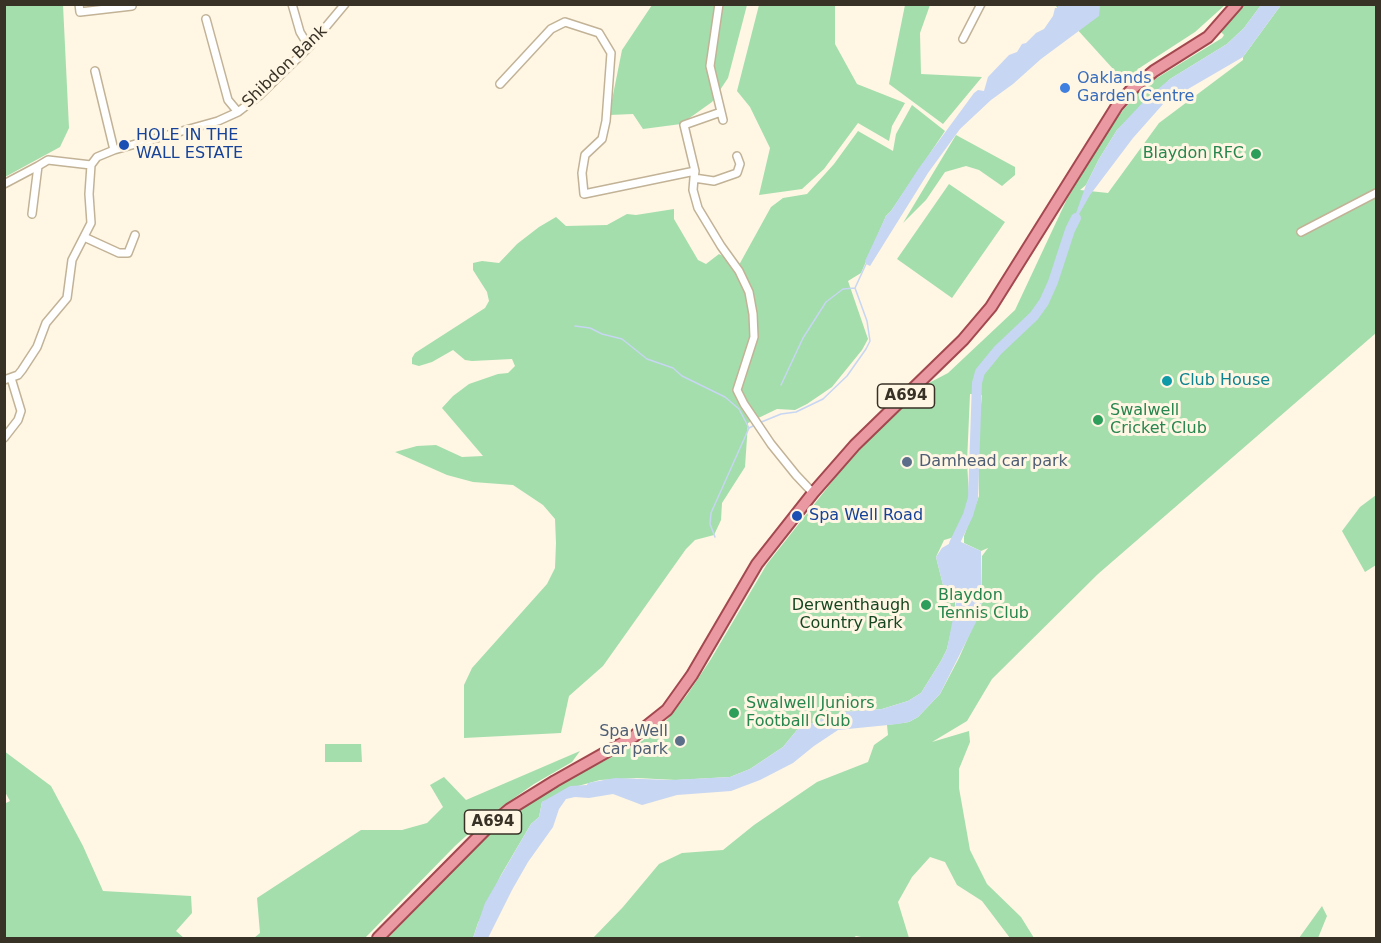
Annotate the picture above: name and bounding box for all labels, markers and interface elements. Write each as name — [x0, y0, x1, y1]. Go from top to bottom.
street label: Shibdon Bank — [239, 22, 331, 112]
place label: Oaklands Garden Centre — [1077, 69, 1194, 107]
marker: Oaklands Garden Centre — [1058, 81, 1072, 95]
place label: HOLE IN THE WALL ESTATE — [136, 126, 243, 164]
marker: HOLE IN THE WALL ESTATE — [117, 138, 131, 152]
place label: Blaydon RFC — [1143, 144, 1244, 164]
marker: Blaydon RFC — [1249, 147, 1263, 161]
place label: Club House — [1179, 371, 1270, 391]
marker: Club House — [1160, 374, 1174, 388]
road number: A694 — [878, 384, 934, 408]
place label: Swalwell Cricket Club — [1110, 401, 1207, 439]
marker: Swalwell Cricket Club — [1091, 413, 1105, 427]
place label: Damhead car park — [919, 452, 1068, 472]
marker: Damhead car park — [900, 455, 914, 469]
place label: Spa Well Road — [809, 506, 923, 526]
marker: Spa Well Road — [790, 509, 804, 523]
place label: Blaydon Tennis Club — [938, 586, 1029, 624]
park label: Derwenthaugh Country Park — [792, 596, 910, 634]
marker: Blaydon Tennis Club — [919, 598, 933, 612]
place label: Swalwell Juniors Football Club — [746, 694, 875, 732]
marker: Swalwell Juniors Football Club — [727, 706, 741, 720]
place label: Spa Well car park — [599, 722, 668, 760]
marker: Spa Well car park — [673, 734, 687, 748]
road number: A694 — [464, 810, 522, 834]

